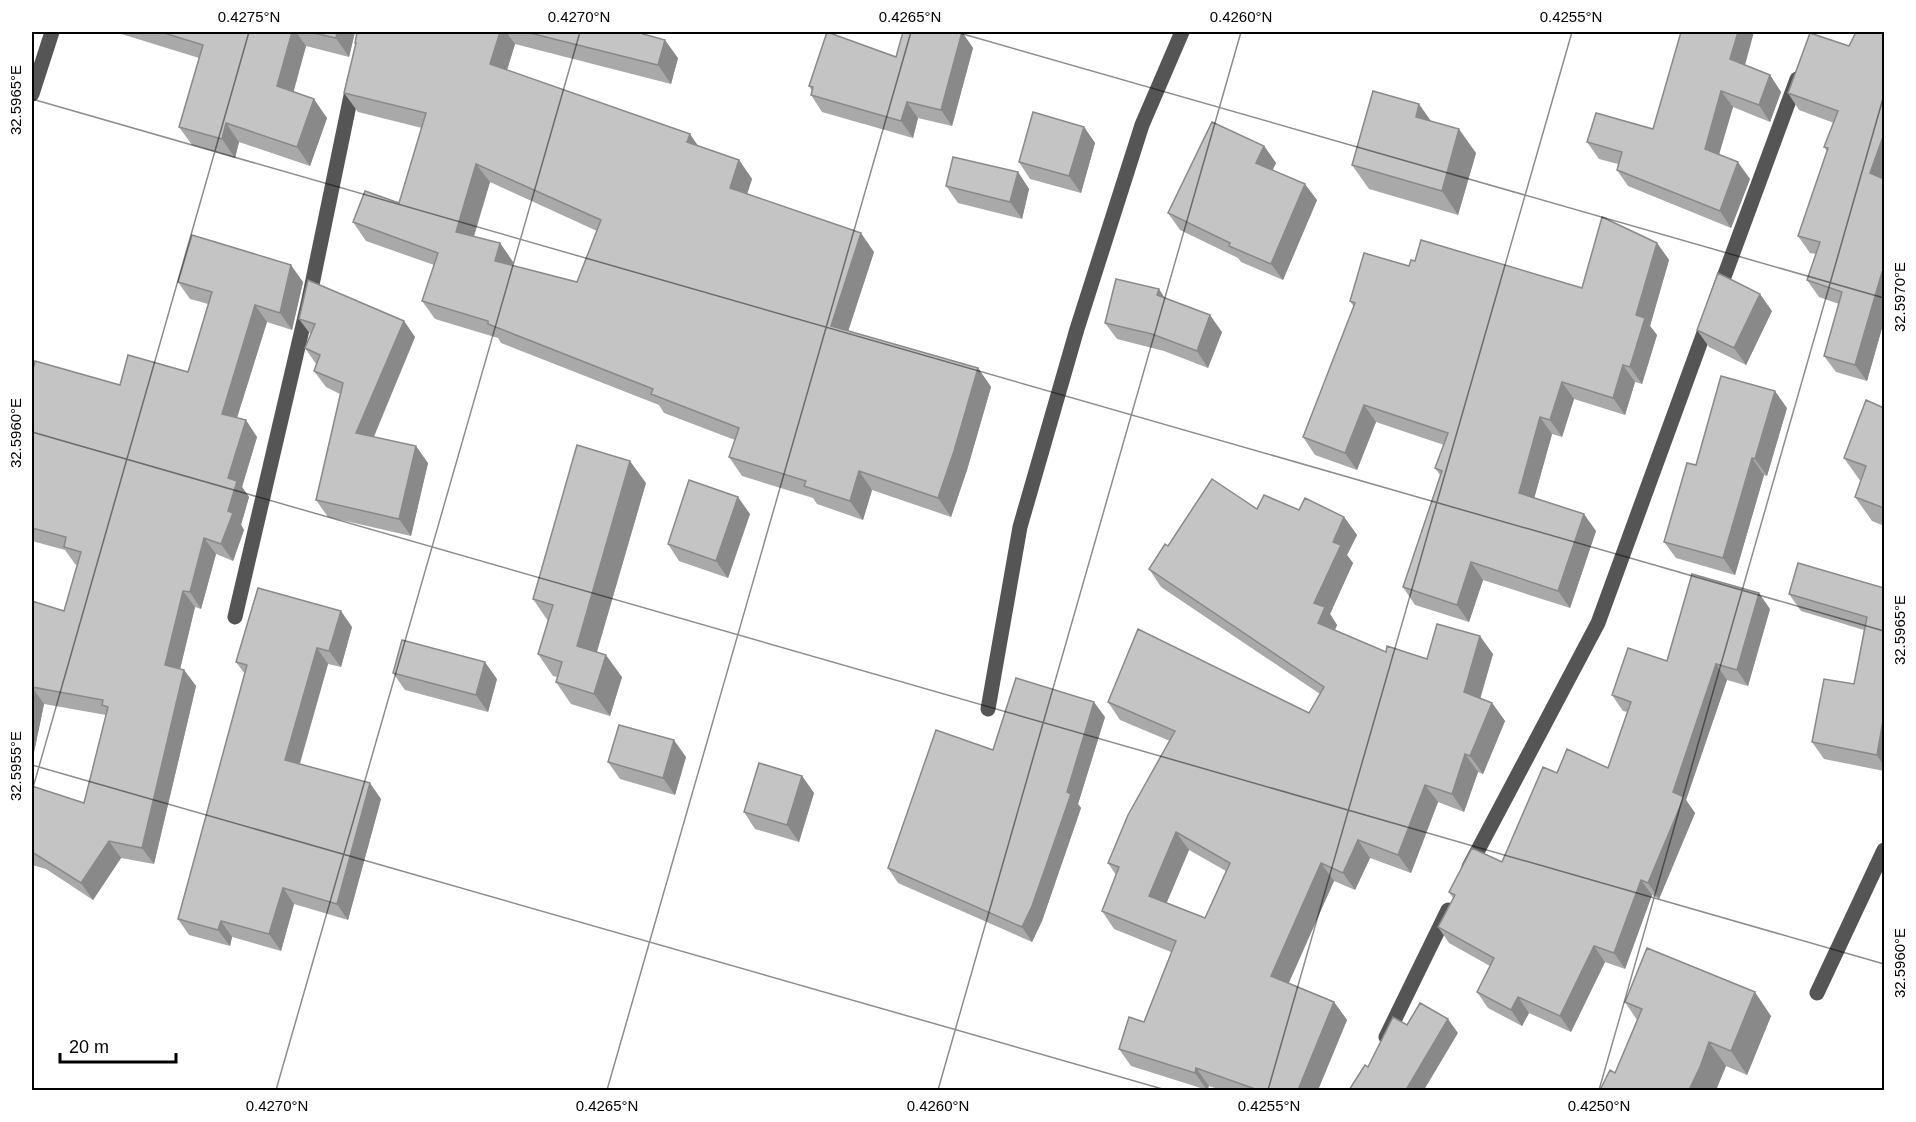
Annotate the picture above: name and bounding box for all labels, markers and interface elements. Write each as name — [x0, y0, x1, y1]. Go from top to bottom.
text: 0.4275°N — [218, 8, 280, 25]
text: 0.4270°N — [548, 8, 610, 25]
text: 0.4265°N — [879, 8, 941, 25]
text: 0.4260°N — [1210, 8, 1272, 25]
text: 0.4255°N — [1540, 8, 1602, 25]
text: 32.5965°E — [7, 65, 24, 135]
text: 32.5970°E — [1891, 262, 1908, 332]
text: 32.5960°E — [7, 398, 24, 468]
text: 32.5965°E — [1891, 595, 1908, 665]
text: 32.5955°E — [7, 731, 24, 801]
text: 32.5960°E — [1891, 928, 1908, 998]
scale bar — [60, 1026, 176, 1064]
text: 20 m — [69, 1037, 109, 1057]
text: 0.4270°N — [246, 1097, 308, 1114]
text: 0.4265°N — [576, 1097, 638, 1114]
text: 0.4260°N — [907, 1097, 969, 1114]
text: 0.4255°N — [1238, 1097, 1300, 1114]
text: 0.4250°N — [1568, 1097, 1630, 1114]

